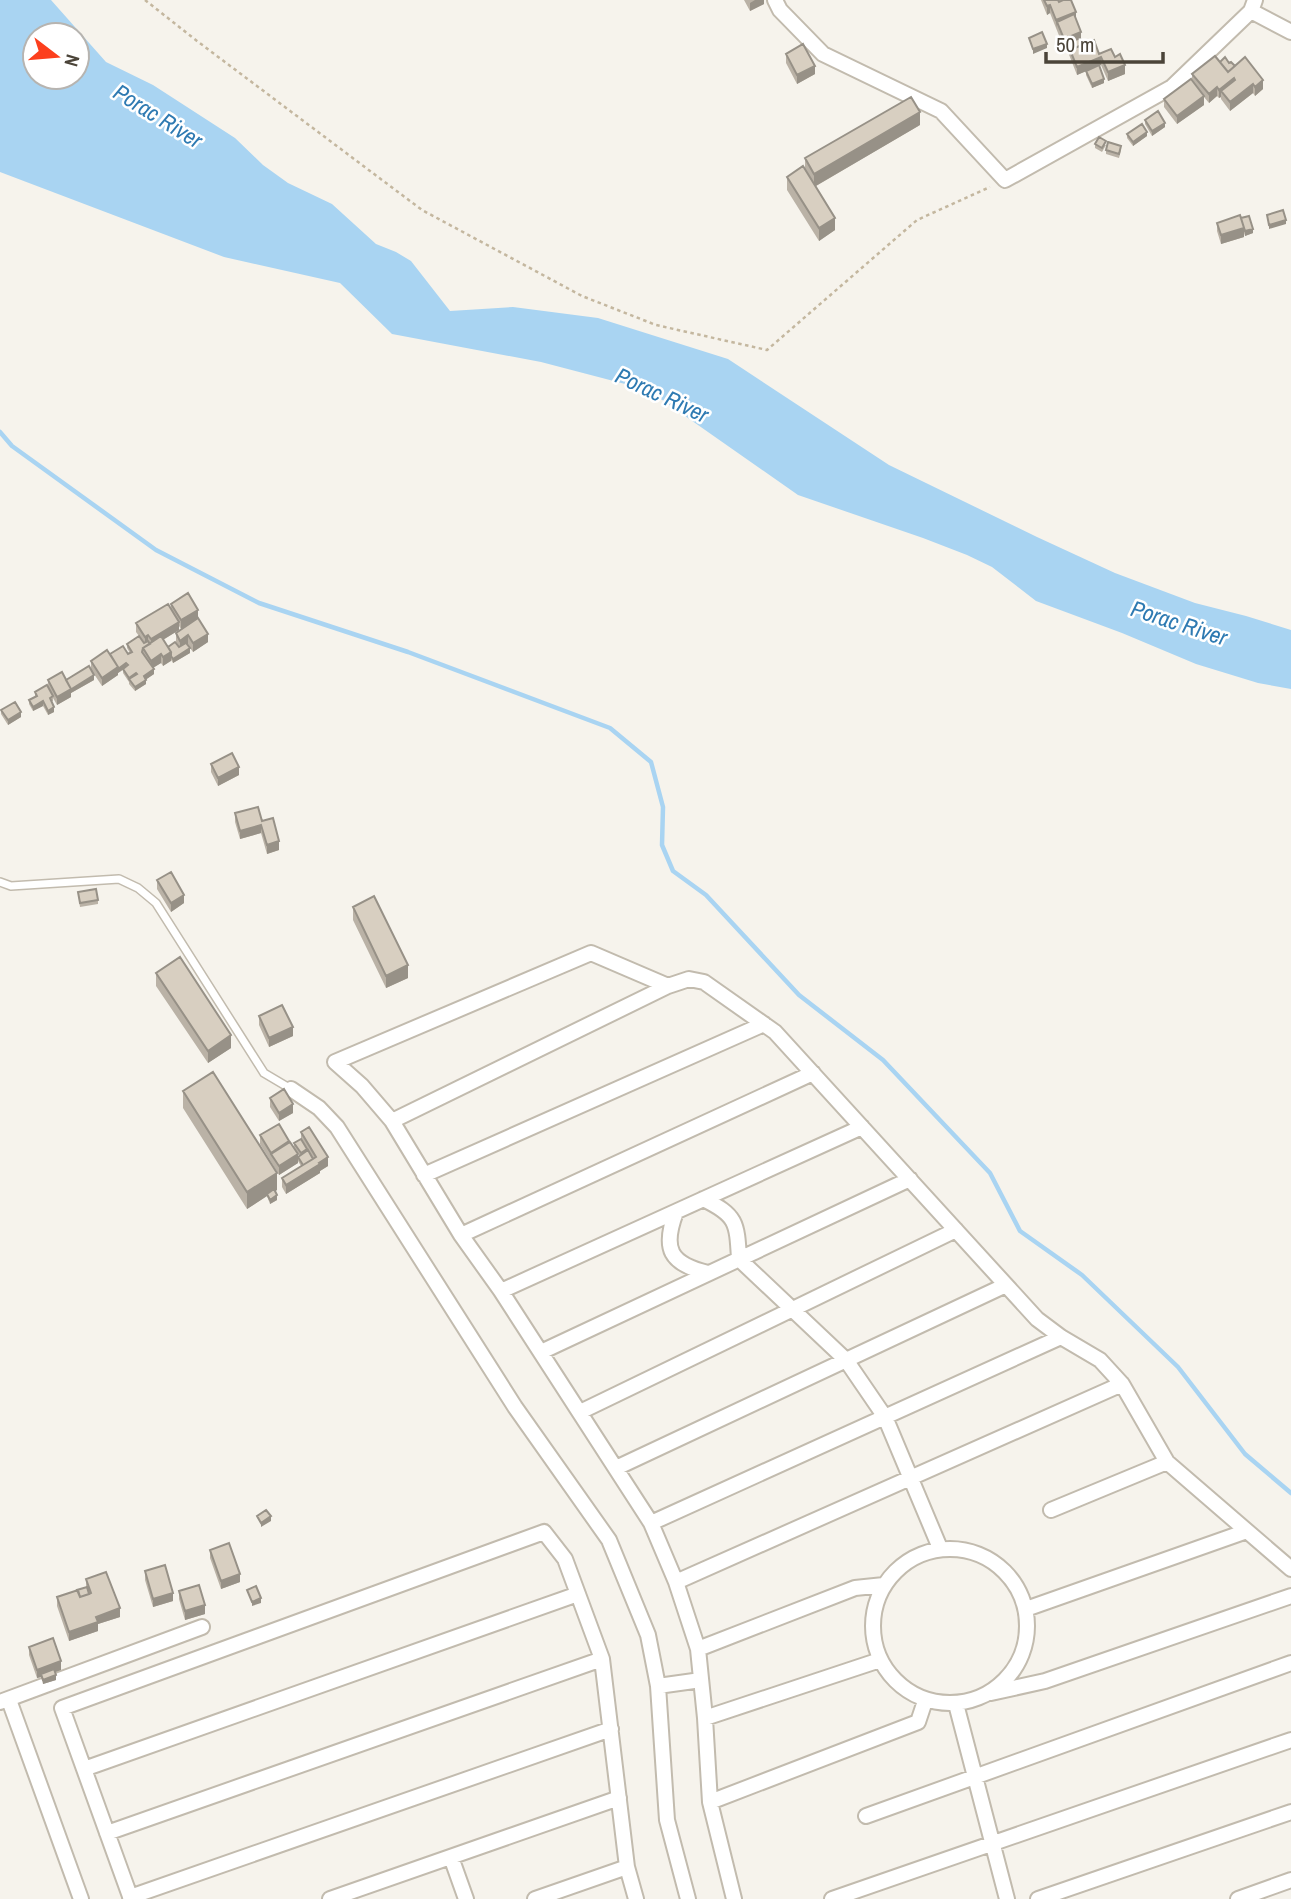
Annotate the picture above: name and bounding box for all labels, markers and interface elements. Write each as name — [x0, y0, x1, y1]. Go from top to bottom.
north arrow — [21, 21, 91, 91]
scale bar — [1046, 21, 1163, 65]
text: 50 m — [1056, 30, 1094, 59]
text: N — [58, 52, 86, 70]
water label: Porac River — [108, 76, 209, 155]
water label: Porac River — [611, 359, 715, 430]
water label: Porac River — [1127, 592, 1232, 653]

